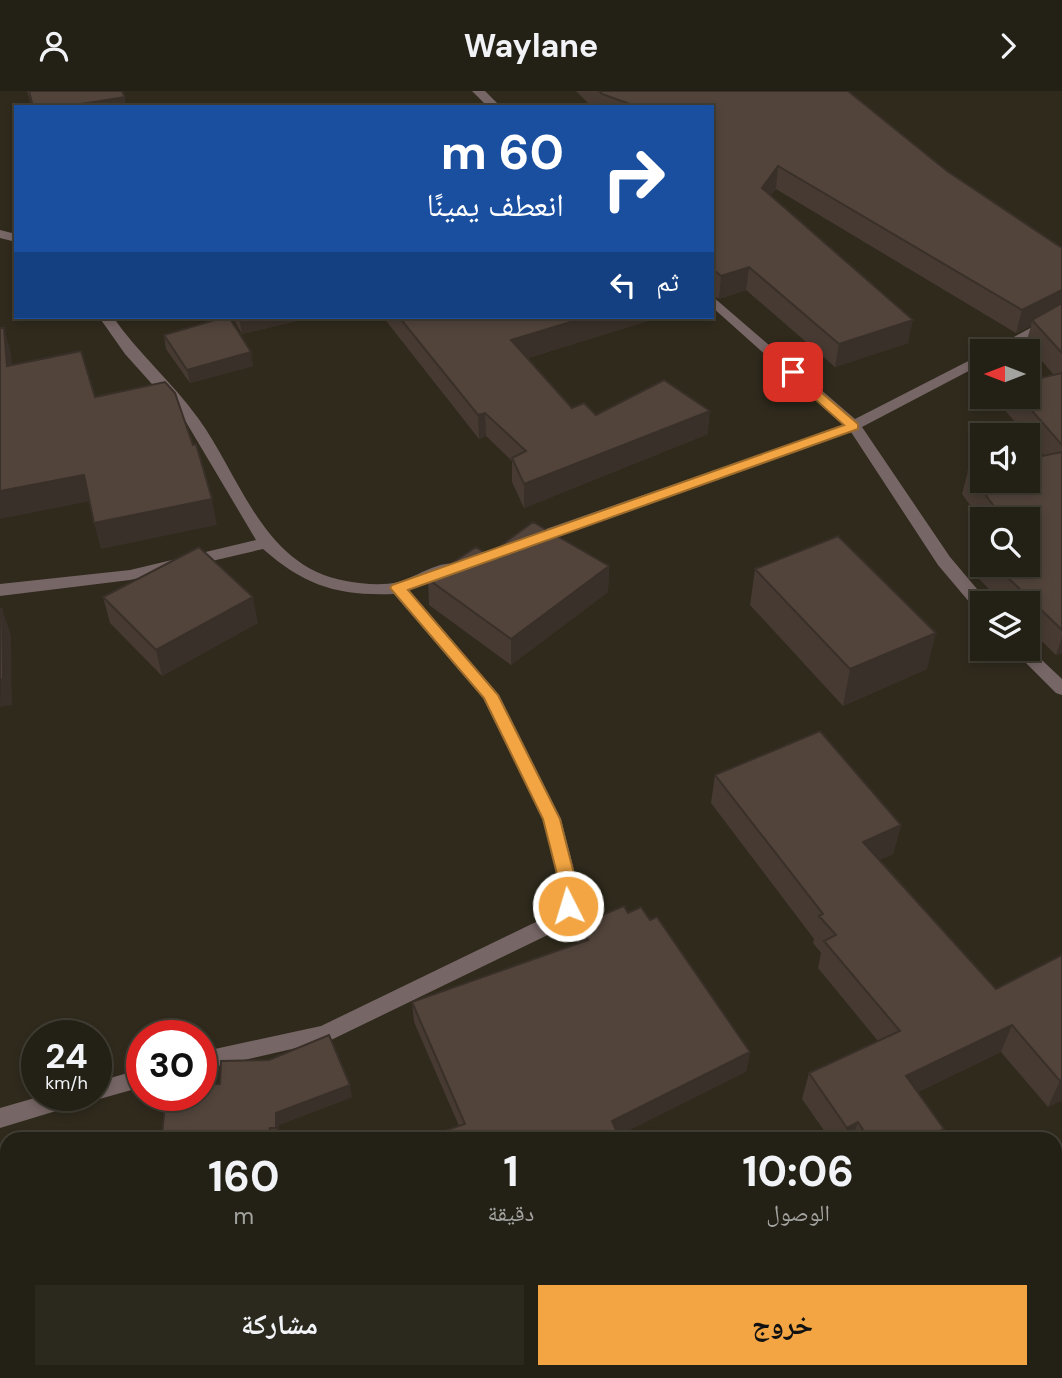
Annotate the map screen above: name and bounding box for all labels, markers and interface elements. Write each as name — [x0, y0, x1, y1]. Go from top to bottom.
text: Waylane — [464, 25, 598, 67]
icon: person — [35, 27, 73, 65]
icon: forward — [989, 27, 1027, 65]
text: 60 m — [441, 120, 564, 184]
icon: right — [588, 133, 679, 224]
text: انعطف يمينًا — [426, 184, 564, 226]
text: ثم — [656, 265, 679, 299]
icon: left — [604, 266, 642, 304]
north arrow — [970, 339, 1040, 409]
map controls — [970, 339, 1040, 661]
pin — [763, 342, 823, 402]
icon: arrive — [774, 353, 812, 391]
button: sound — [970, 423, 1040, 493]
button: search — [970, 507, 1040, 577]
button: layers — [970, 591, 1040, 661]
position arrow — [531, 869, 605, 943]
speed limit sign: 30 — [126, 1020, 217, 1111]
text: 24 — [45, 1033, 88, 1079]
text: km/h — [45, 1071, 88, 1095]
text: 1 — [503, 1144, 519, 1199]
text: 10:06 — [742, 1144, 854, 1199]
text: 160 — [208, 1149, 280, 1204]
text: دقيقة — [488, 1198, 534, 1228]
text: الوصول — [766, 1198, 830, 1228]
text: m — [234, 1201, 254, 1231]
button: مشاركة — [35, 1285, 524, 1365]
button: خروج — [538, 1285, 1027, 1365]

